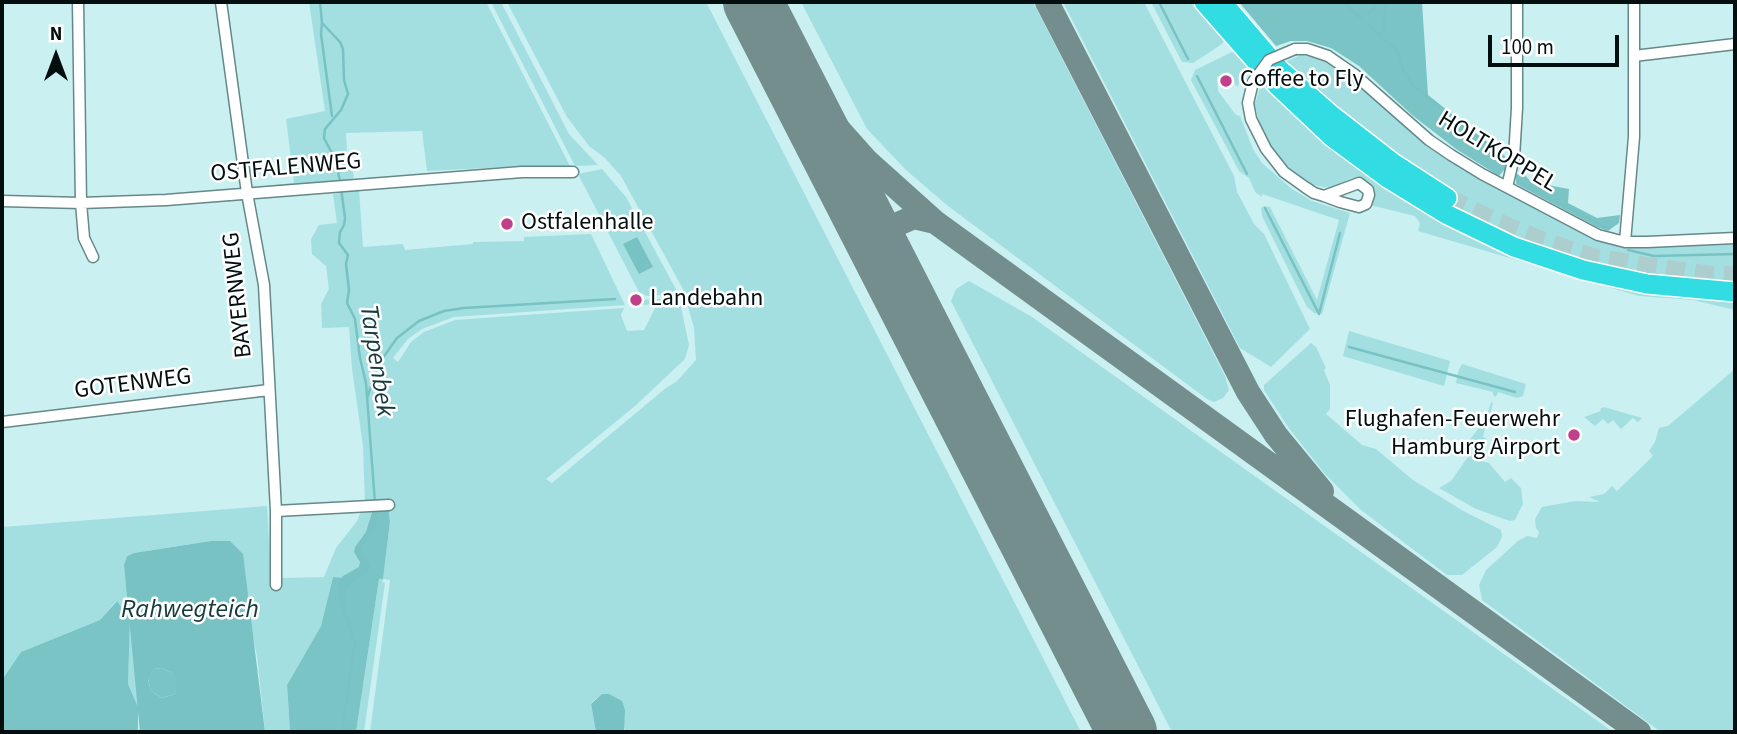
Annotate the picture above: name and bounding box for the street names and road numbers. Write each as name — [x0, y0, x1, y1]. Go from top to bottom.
street label: HOLTKOPPEL — [1432, 106, 1562, 200]
street label: OSTFALENWEG — [209, 148, 363, 190]
street label: BAYERNWEG — [218, 231, 260, 359]
street label: GOTENWEG — [73, 364, 193, 406]

